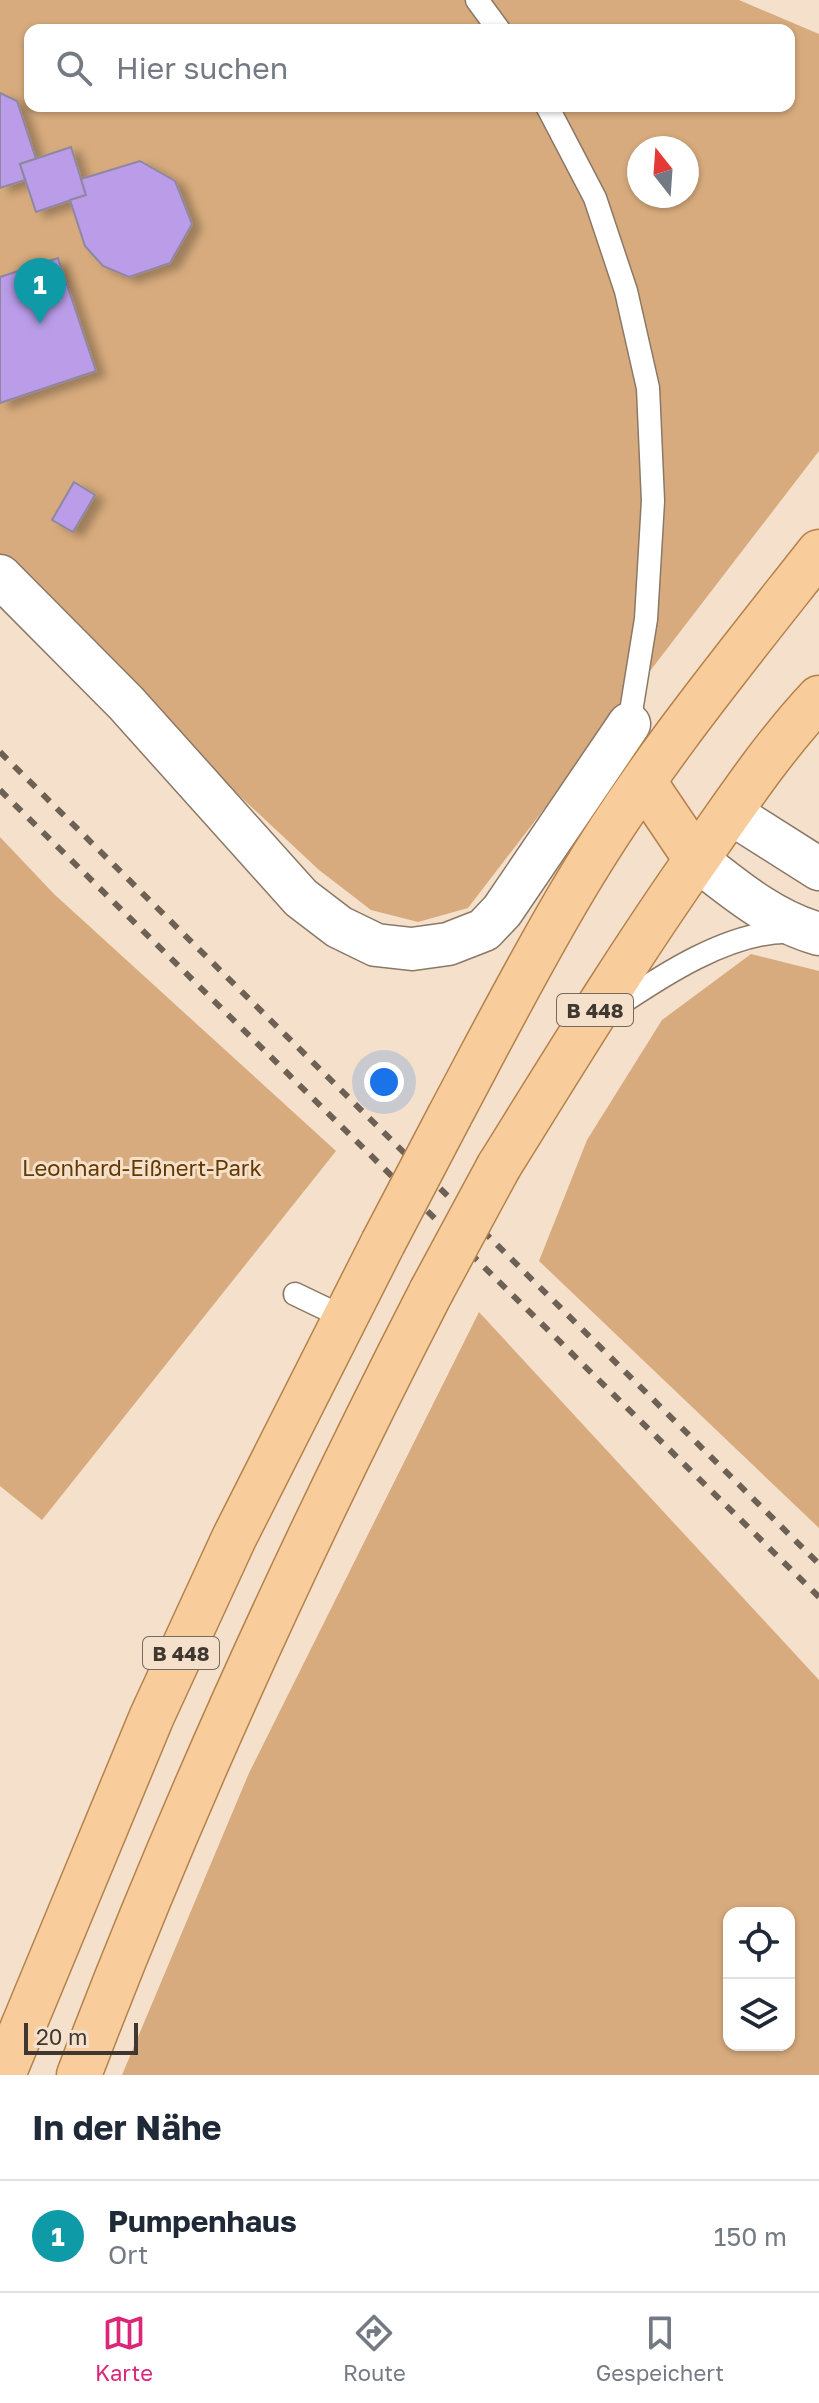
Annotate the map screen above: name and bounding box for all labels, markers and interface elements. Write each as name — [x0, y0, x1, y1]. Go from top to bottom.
search box — [24, 24, 795, 112]
icon: search — [52, 46, 96, 90]
text: Hier suchen — [116, 50, 288, 86]
north arrow — [627, 136, 699, 208]
pin: 1 — [14, 258, 66, 324]
road number: B 448 — [557, 994, 633, 1026]
your location — [364, 1062, 404, 1102]
park label: Leonhard-Eißnert-Park — [22, 1154, 262, 1181]
road number: B 448 — [143, 1637, 219, 1669]
map controls — [723, 1907, 795, 2051]
button: locate — [723, 1907, 795, 1979]
button: layers — [723, 1979, 795, 2051]
scale bar — [24, 2019, 138, 2055]
text: 20 m — [36, 2023, 87, 2050]
text: In der Nähe — [32, 2107, 222, 2147]
text: Pumpenhaus — [108, 2203, 297, 2239]
text: 1 — [51, 2221, 65, 2252]
text: 150 m — [714, 2221, 787, 2252]
text: Ort — [108, 2239, 148, 2270]
tab: Karte — [95, 2311, 153, 2386]
tab: Route — [343, 2311, 406, 2386]
tab: Gespeichert — [596, 2311, 724, 2386]

